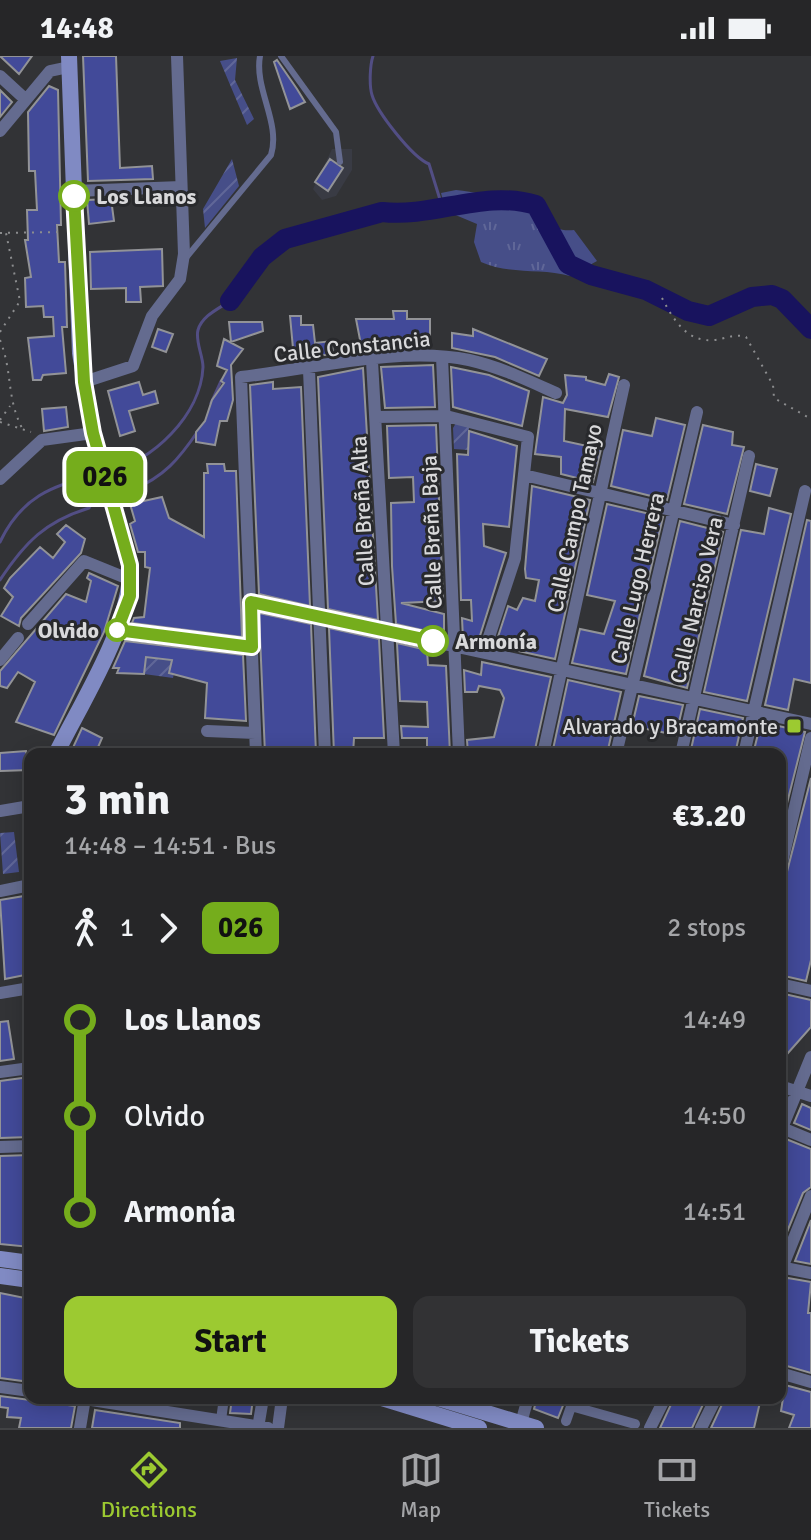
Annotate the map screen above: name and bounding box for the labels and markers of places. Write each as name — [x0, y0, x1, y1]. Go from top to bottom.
marker: Los Llanos — [59, 181, 89, 211]
place label: Los Llanos — [96, 183, 197, 210]
place label: Olvido — [38, 617, 99, 644]
marker: Olvido — [106, 619, 128, 641]
marker: Armonía — [418, 626, 448, 656]
place label: Armonía — [455, 628, 537, 655]
place label: Alvarado y Bracamonte — [562, 713, 778, 740]
marker: Alvarado y Bracamonte — [785, 717, 803, 735]

